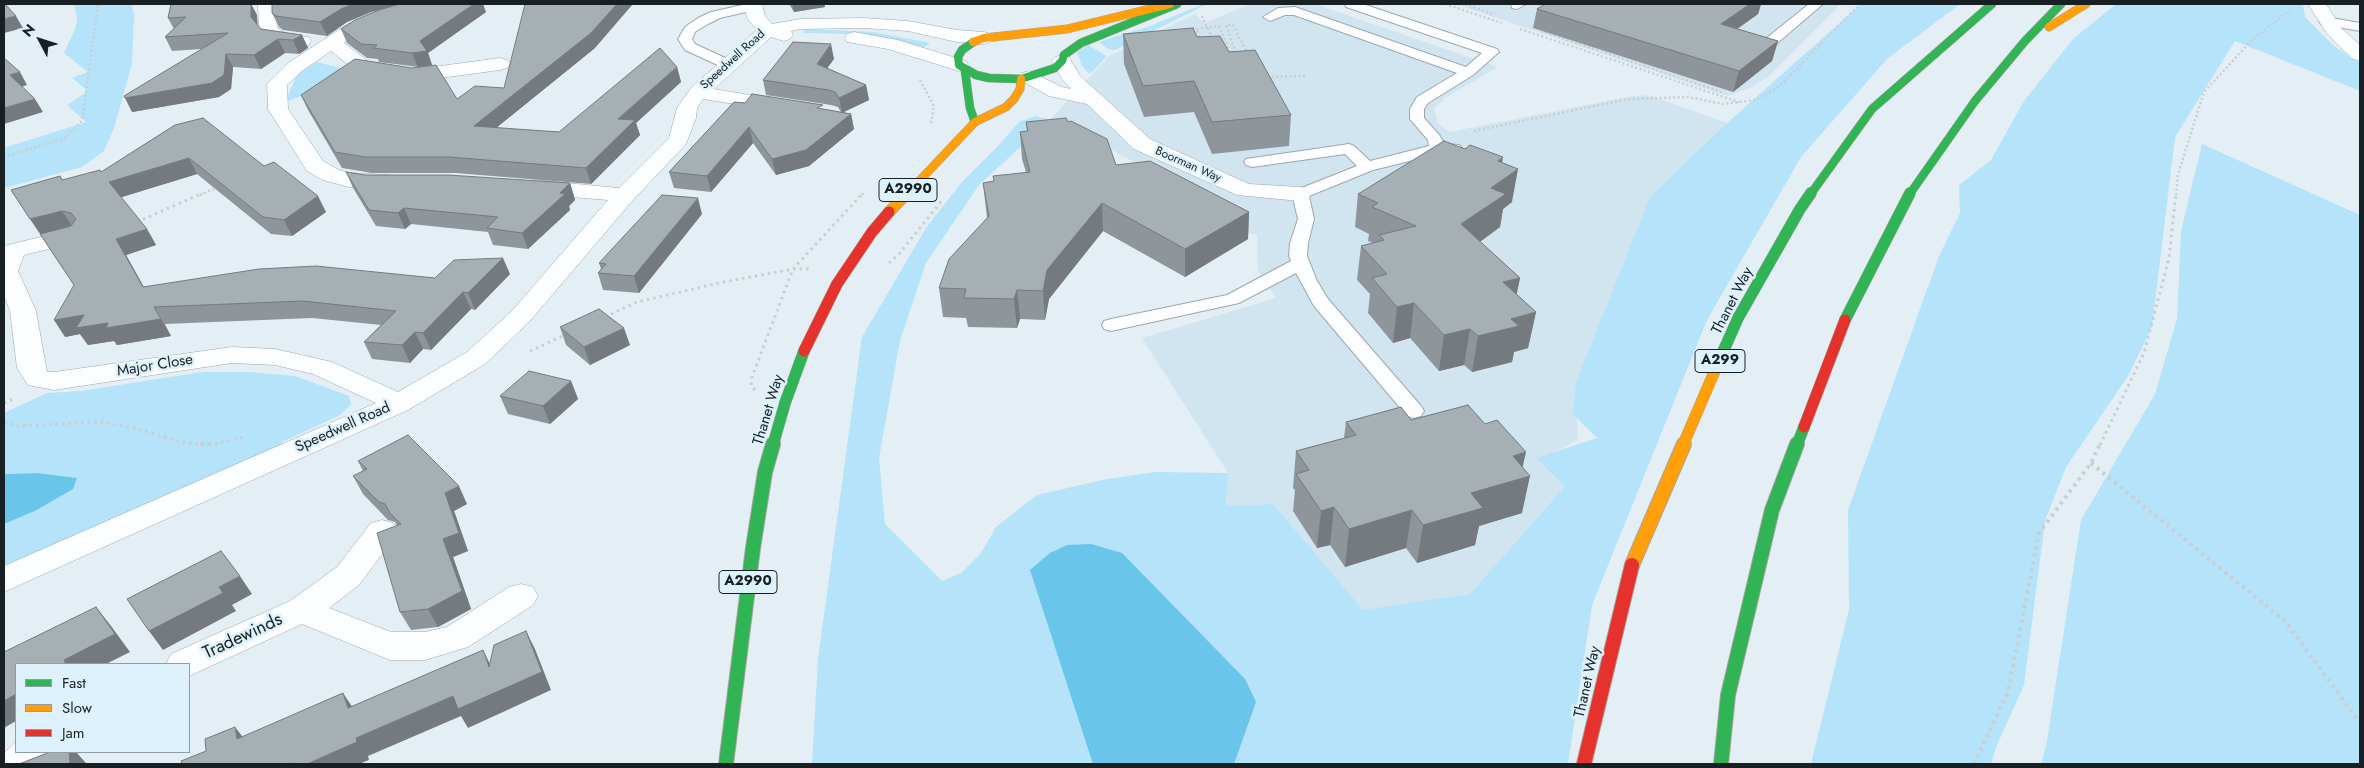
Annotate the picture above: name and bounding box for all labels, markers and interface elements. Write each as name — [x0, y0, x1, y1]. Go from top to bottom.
north arrow — [15, 15, 65, 65]
text: N — [17, 20, 40, 41]
street label: Speedwell Road — [698, 27, 768, 93]
street label: Boorman Way — [1153, 144, 1223, 186]
road number: A2990 — [879, 178, 937, 202]
street label: Thanet Way — [1708, 264, 1758, 338]
road number: A299 — [1695, 350, 1745, 372]
street label: Major Close — [116, 351, 194, 381]
street label: Thanet Way — [750, 373, 788, 447]
street label: Speedwell Road — [293, 399, 393, 457]
road number: A2990 — [719, 570, 777, 594]
street label: Tradewinds — [200, 609, 286, 665]
street label: Thanet Way — [1571, 644, 1605, 720]
legend — [15, 663, 190, 753]
text: Fast — [62, 672, 86, 694]
text: Slow — [62, 697, 92, 719]
text: Jam — [62, 722, 85, 744]

